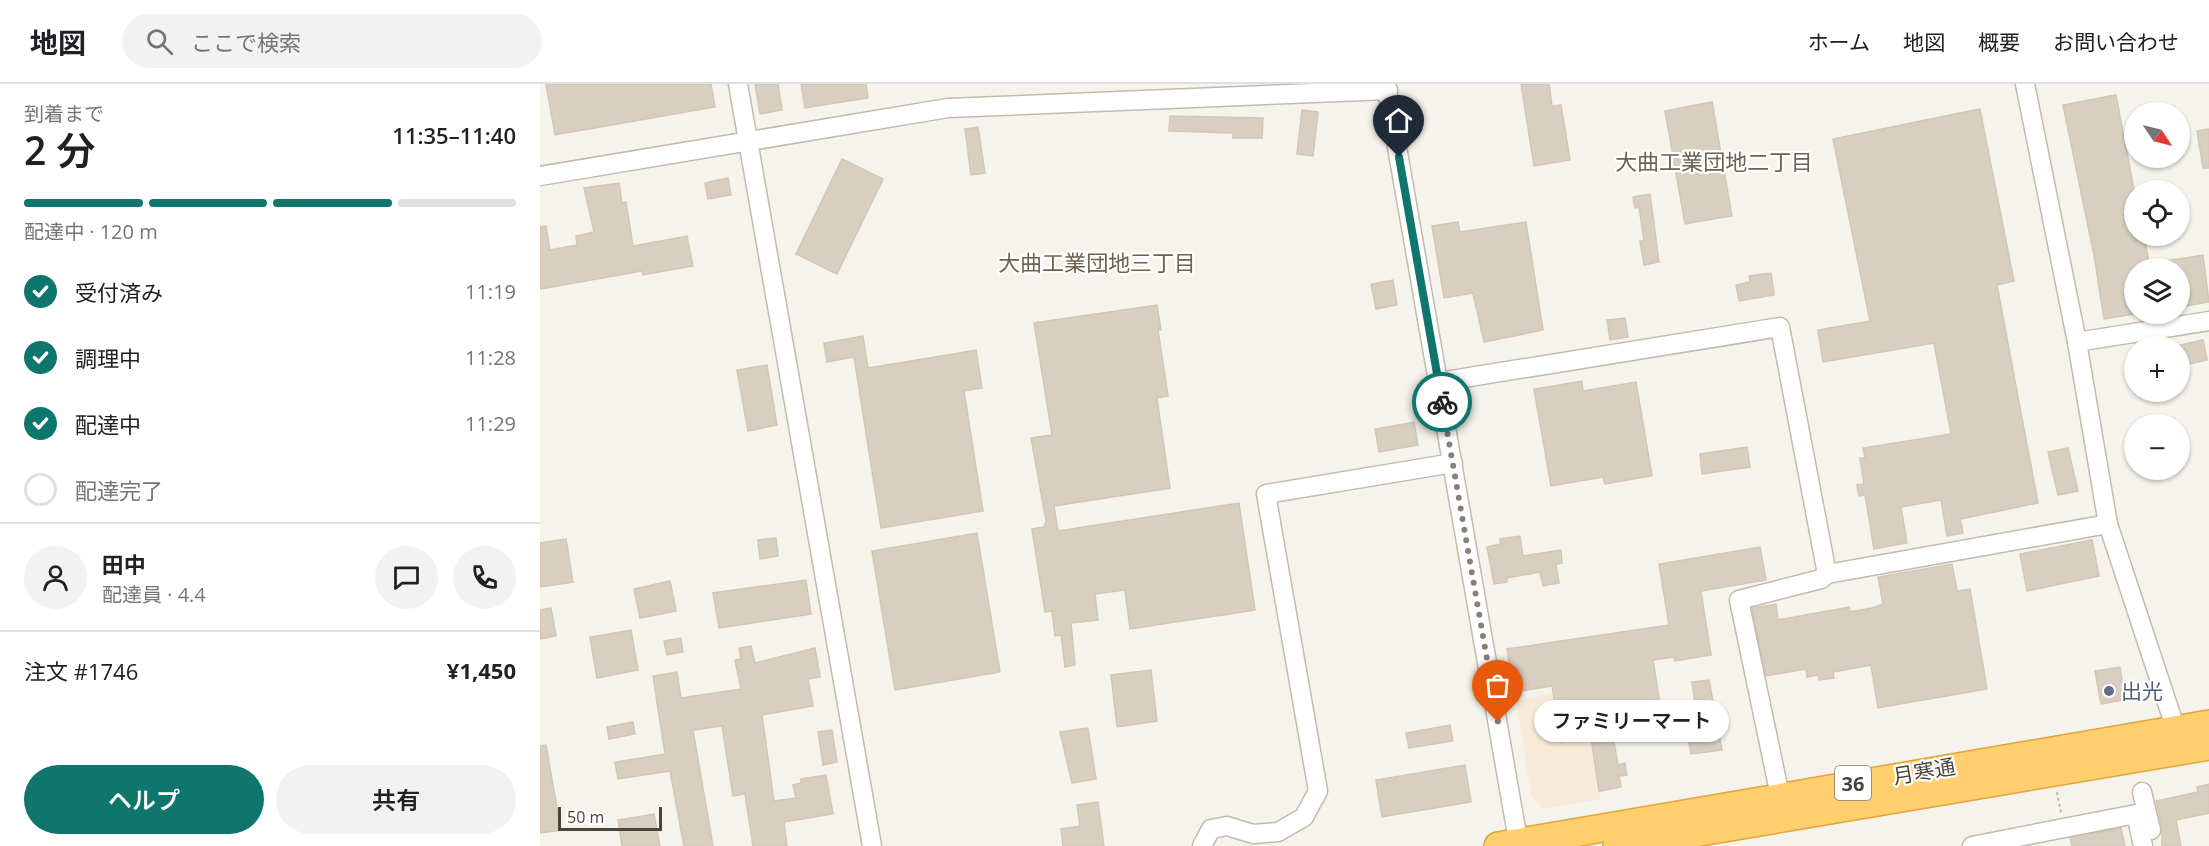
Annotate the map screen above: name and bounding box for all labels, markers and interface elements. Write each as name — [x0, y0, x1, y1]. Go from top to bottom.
search box — [122, 14, 542, 68]
text: 地図 — [30, 23, 86, 61]
icon: search — [143, 25, 176, 58]
text: ここで検索 — [191, 27, 301, 57]
text: ホーム — [1808, 28, 1870, 56]
text: 地図 — [1903, 28, 1945, 56]
text: 概要 — [1978, 28, 2020, 56]
text: お問い合わせ — [2053, 28, 2179, 56]
pin — [1373, 95, 1424, 157]
text: 到着まで — [24, 100, 104, 127]
north arrow — [2124, 102, 2190, 168]
map controls — [2124, 102, 2190, 480]
icon: home — [1382, 104, 1415, 137]
text: 11:35–11:40 — [392, 120, 516, 150]
text: 2 分 — [24, 123, 95, 176]
district label: 大曲工業団地二丁目 — [1615, 146, 1813, 176]
button: locate — [2124, 180, 2190, 246]
text: 配達中 · 120 m — [24, 218, 158, 245]
district label: 大曲工業団地三丁目 — [998, 247, 1196, 277]
button: layers — [2124, 258, 2190, 324]
icon: check — [24, 275, 57, 308]
text: 受付済み — [75, 277, 163, 307]
text: 11:19 — [465, 278, 516, 305]
button: + — [2124, 336, 2190, 402]
icon: check — [24, 341, 57, 374]
text: 調理中 — [75, 343, 141, 373]
text: 11:28 — [465, 344, 516, 371]
courier — [1412, 372, 1472, 432]
icon: bike — [1426, 386, 1459, 419]
icon: check — [24, 407, 57, 440]
text: 配達中 — [75, 409, 141, 439]
text: 11:29 — [465, 410, 516, 437]
button: − — [2124, 414, 2190, 480]
text: 配達完了 — [75, 475, 163, 505]
button: person — [24, 546, 87, 609]
button: chat — [375, 546, 438, 609]
button: phone — [453, 546, 516, 609]
text: 田中 — [102, 549, 146, 579]
text: 配達員 · 4.4 — [102, 581, 206, 608]
text: ¥1,450 — [447, 655, 516, 685]
text: 注文 #1746 — [24, 656, 138, 686]
pin — [1472, 660, 1523, 722]
icon: bag — [1481, 669, 1514, 702]
place label: 出光 — [2121, 677, 2163, 705]
marker: 出光 — [2102, 684, 2116, 698]
callout: ファミリーマート — [1534, 701, 1729, 743]
text: ファミリーマート — [1552, 707, 1712, 734]
street label: 月寒通 — [1891, 752, 1957, 790]
button: ヘルプ — [24, 765, 264, 834]
button: 共有 — [276, 765, 516, 834]
road number: 36 — [1835, 766, 1871, 800]
scale bar — [558, 804, 662, 832]
text: 50 m — [567, 806, 604, 828]

